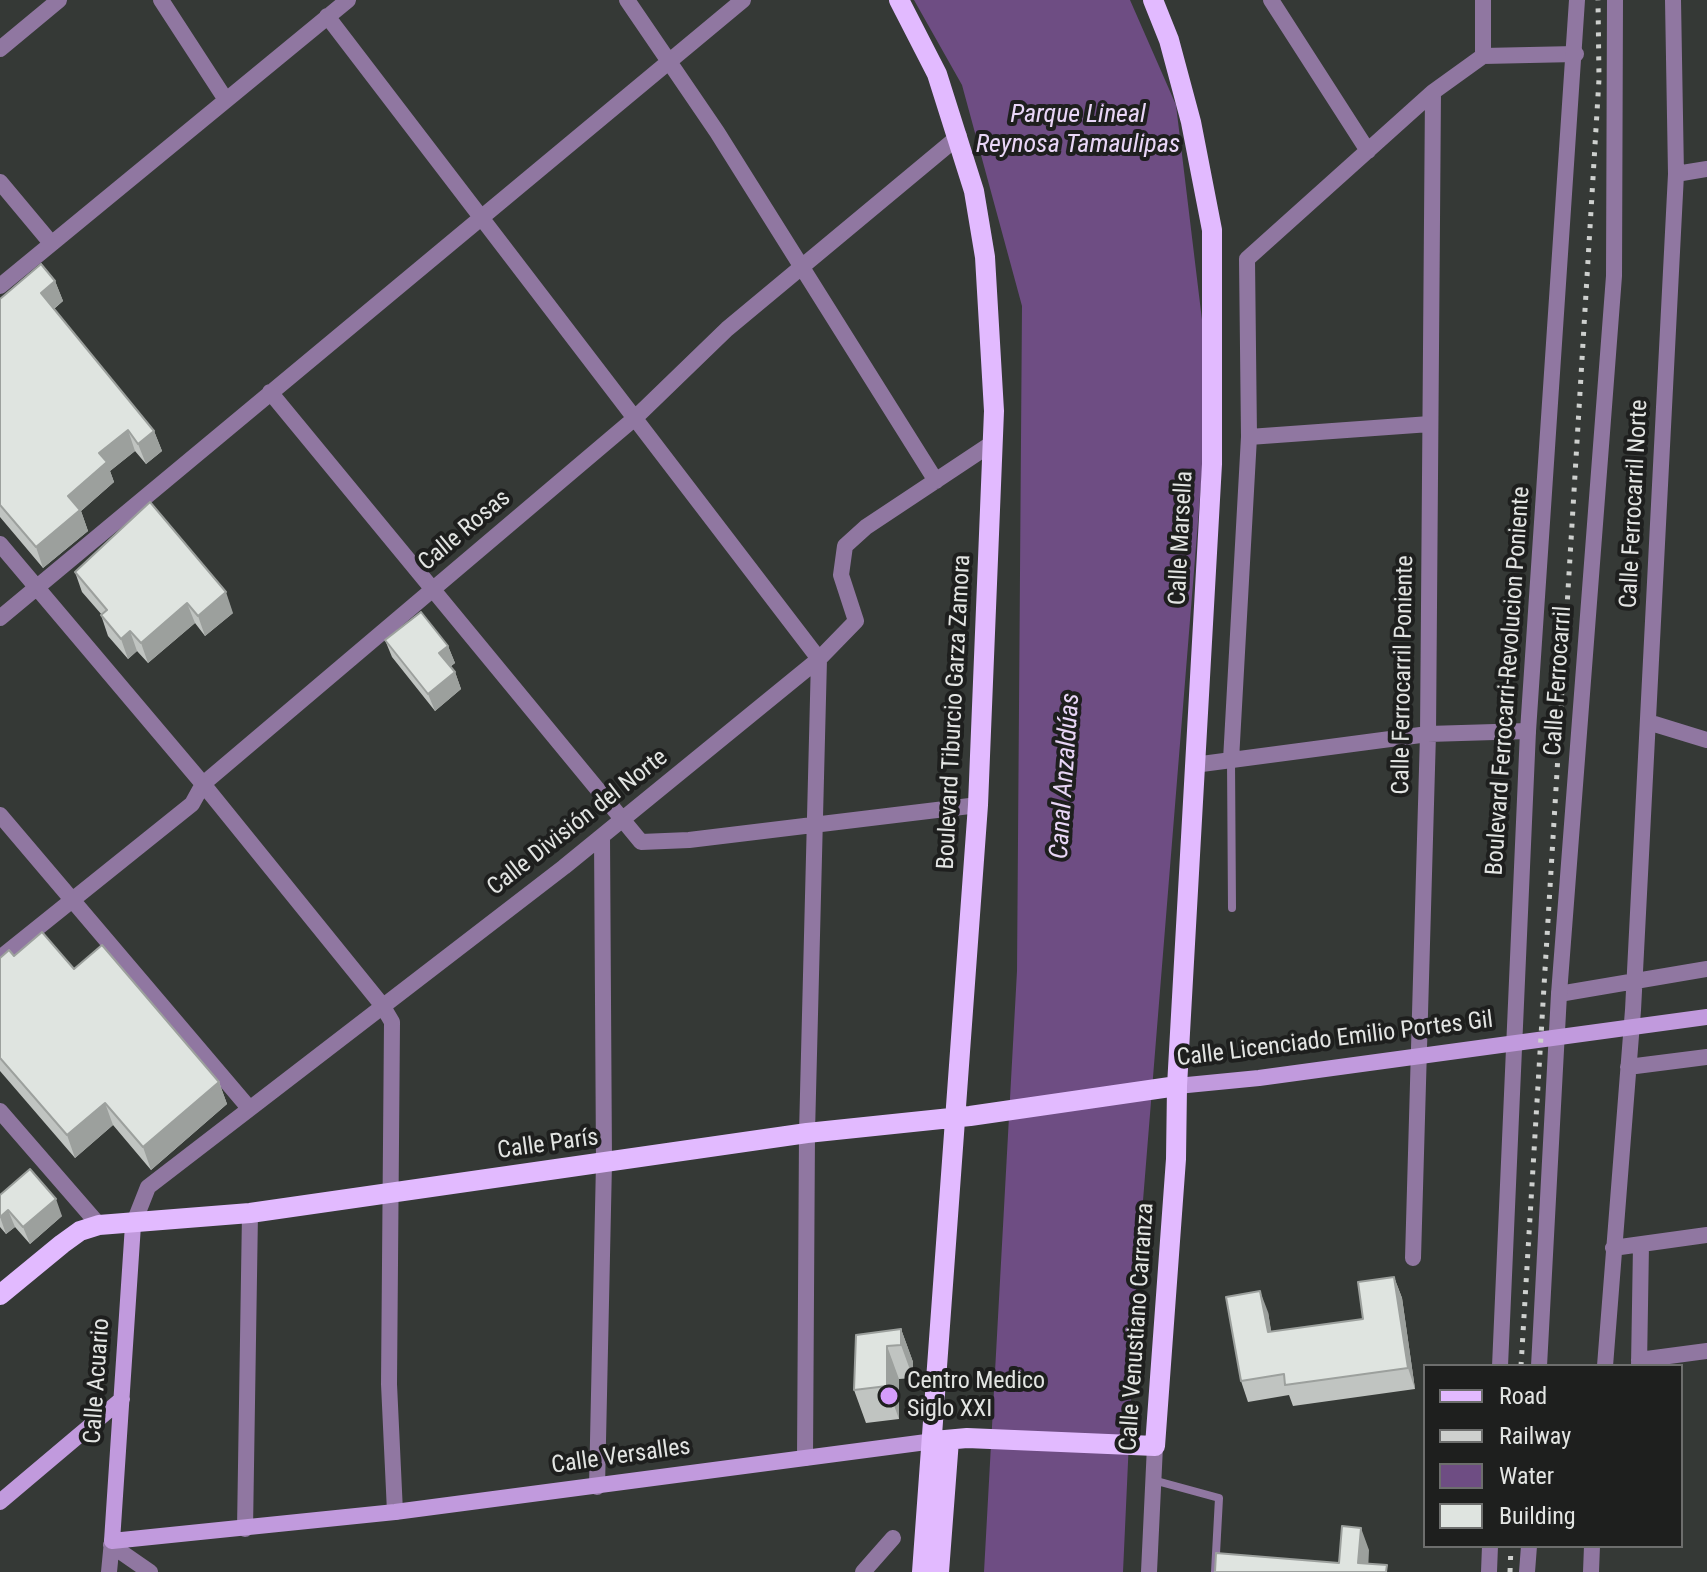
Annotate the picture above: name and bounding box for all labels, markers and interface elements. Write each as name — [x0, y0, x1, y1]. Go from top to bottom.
water label: Parque Lineal Reynosa Tamaulipas — [976, 99, 1180, 160]
street label: Calle Ferrocarril Norte — [1615, 399, 1655, 609]
street label: Calle Marsella — [1164, 470, 1200, 606]
street label: Calle Rosas — [413, 484, 517, 578]
street label: Boulevard Ferrocarri-Revolucion Poniente — [1481, 486, 1537, 876]
street label: Boulevard Tiburcio Garza Zamora — [932, 554, 978, 870]
street label: Calle Ferrocarril Poniente — [1388, 555, 1420, 795]
street label: Calle Ferrocarril — [1539, 605, 1579, 757]
water label: Canal Anzaldúas — [1045, 692, 1087, 860]
street label: Calle División del Norte — [482, 744, 674, 902]
street label: Calle Licenciado Emilio Portes Gil — [1175, 1006, 1495, 1074]
street label: Calle París — [496, 1124, 600, 1166]
street label: Calle Venustiano Carranza — [1115, 1202, 1161, 1452]
street label: Calle Acuario — [79, 1317, 117, 1445]
legend — [1423, 1364, 1683, 1548]
place label: Centro Medico Siglo XXI — [907, 1368, 1045, 1424]
text: Road — [1499, 1382, 1547, 1410]
marker: Centro Medico Siglo XXI — [878, 1385, 900, 1407]
text: Railway — [1499, 1422, 1571, 1450]
street label: Calle Versalles — [550, 1433, 692, 1481]
text: Water — [1499, 1462, 1554, 1490]
text: Building — [1499, 1502, 1576, 1530]

